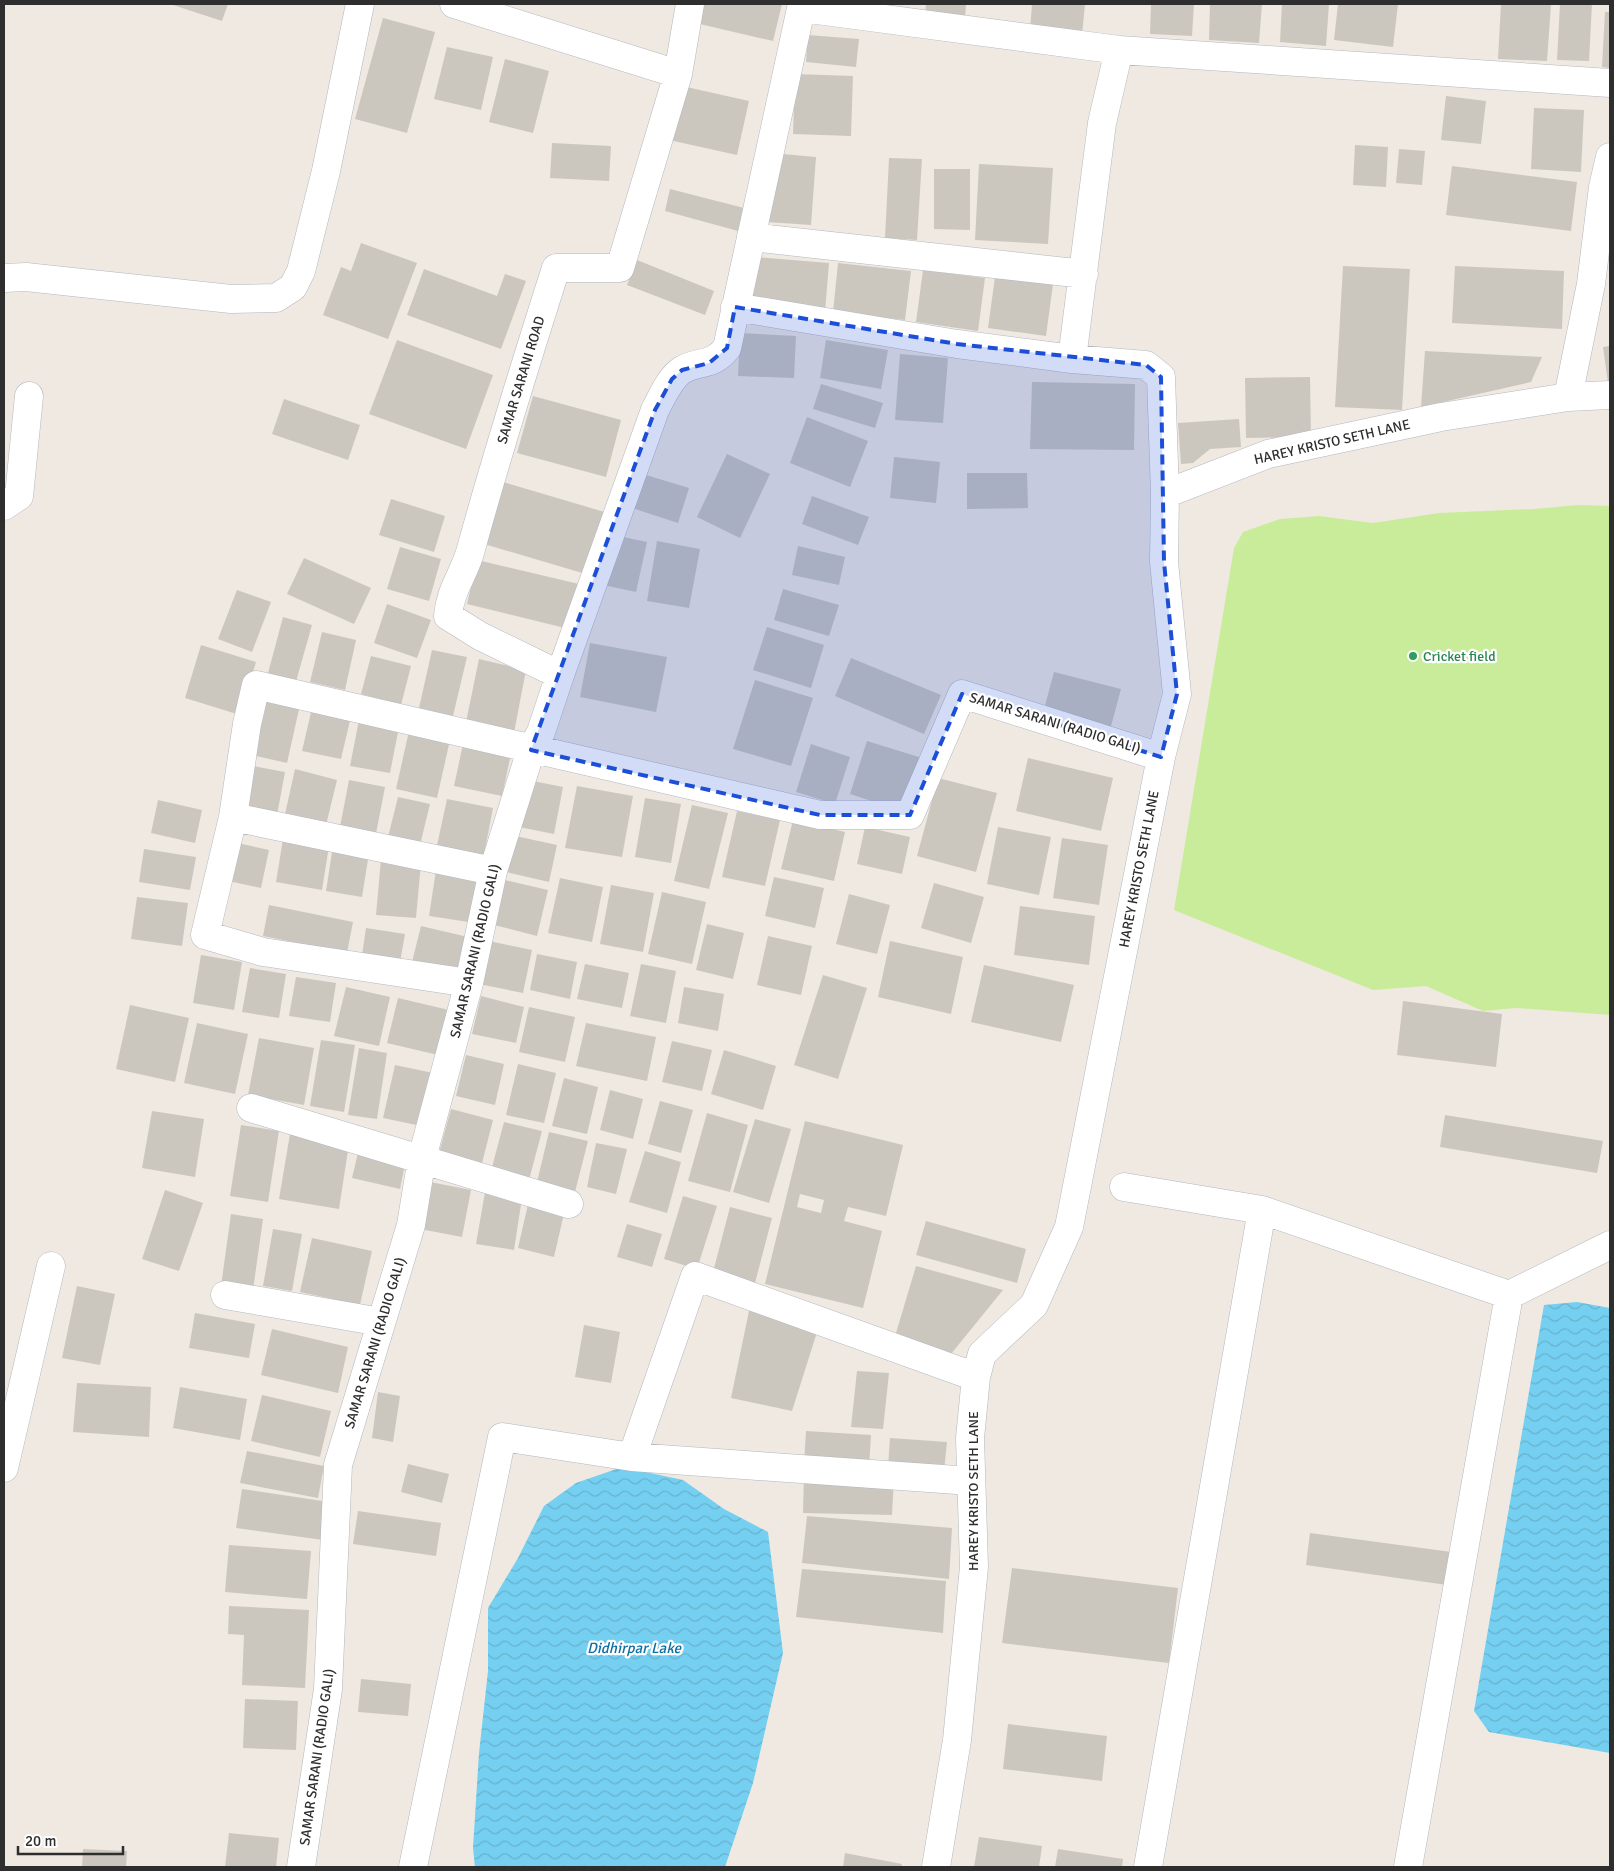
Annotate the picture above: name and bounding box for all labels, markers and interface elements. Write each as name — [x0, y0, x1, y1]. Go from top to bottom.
street label: SAMAR SARANI ROAD — [493, 314, 549, 446]
street label: HAREY KRISTO SETH LANE — [1252, 416, 1412, 468]
place label: Cricket field — [1423, 648, 1496, 665]
marker: Cricket field — [1407, 650, 1419, 662]
street label: SAMAR SARANI (RADIO GALI) — [967, 689, 1143, 757]
street label: HAREY KRISTO SETH LANE — [1115, 789, 1163, 949]
street label: SAMAR SARANI (RADIO GALI) — [447, 862, 503, 1040]
street label: SAMAR SARANI (RADIO GALI) — [341, 1255, 409, 1431]
street label: HAREY KRISTO SETH LANE — [965, 1411, 982, 1571]
water label: Didhirpar Lake — [587, 1639, 682, 1657]
street label: SAMAR SARANI (RADIO GALI) — [296, 1668, 338, 1846]
scale bar — [18, 1824, 122, 1856]
text: 20 m — [25, 1832, 56, 1850]

